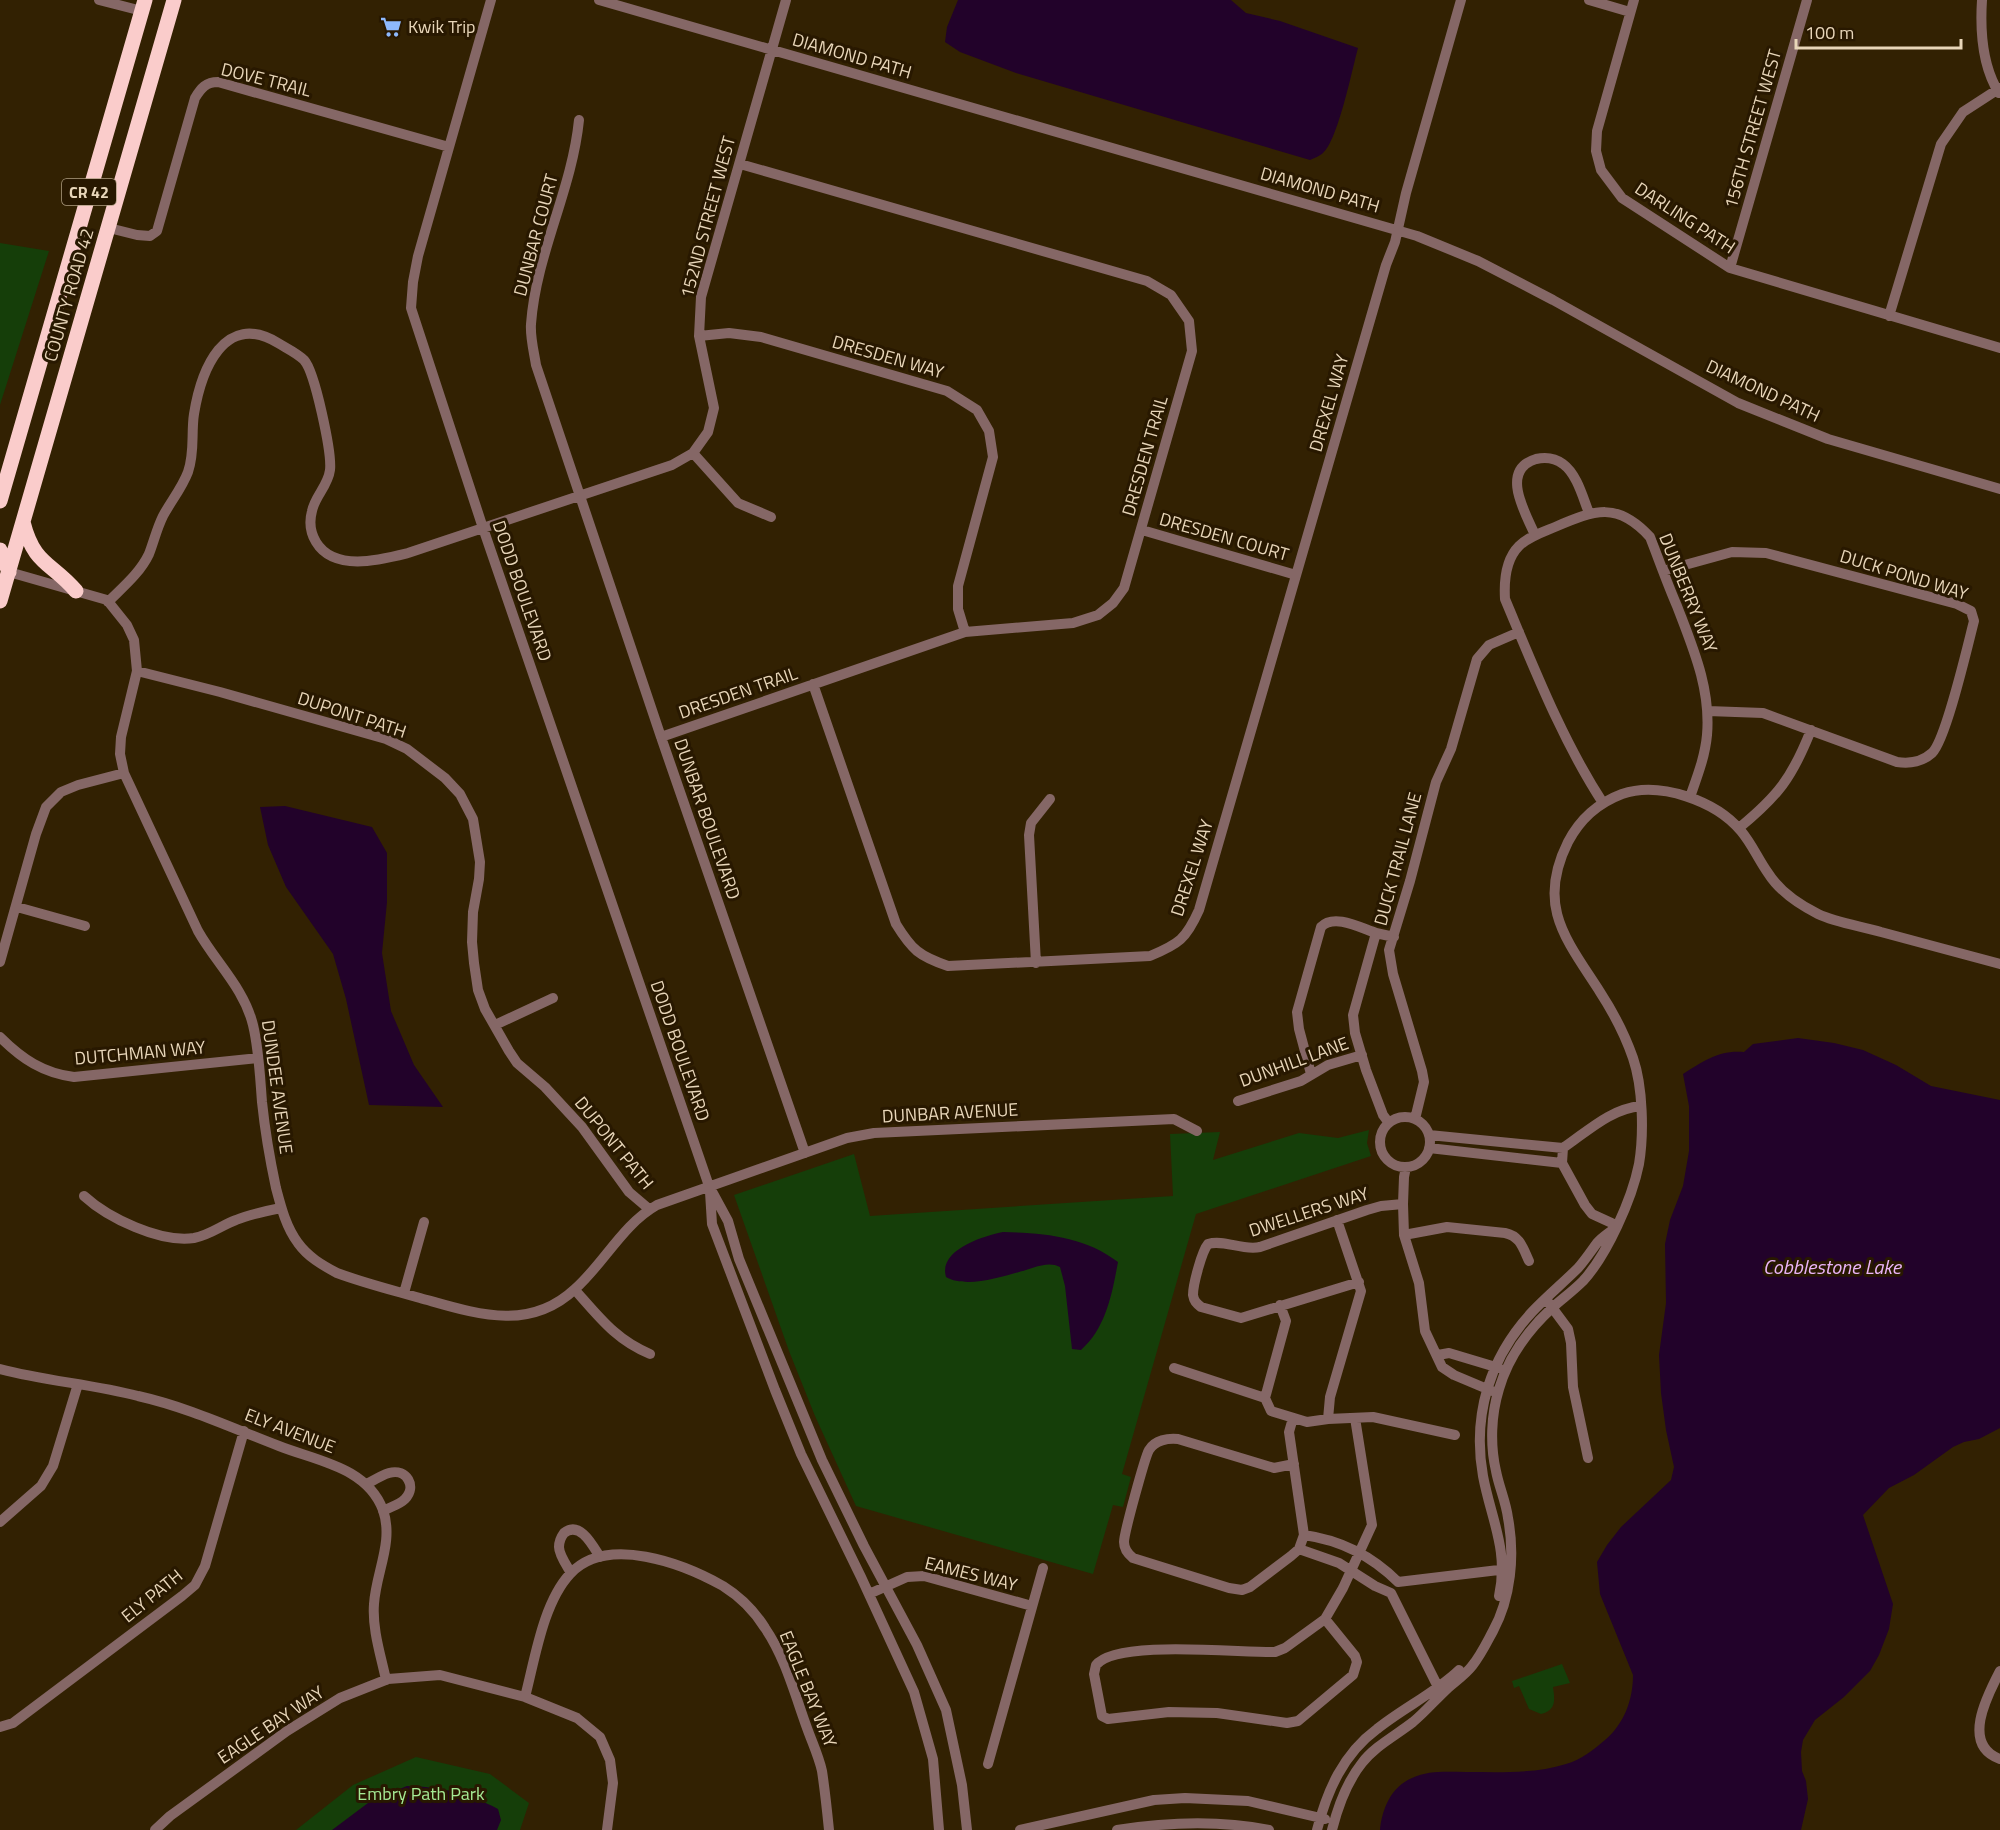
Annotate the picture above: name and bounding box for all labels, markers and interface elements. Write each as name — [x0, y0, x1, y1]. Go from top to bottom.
scale bar — [1796, 12, 1961, 50]
place label: Kwik Trip — [408, 13, 476, 40]
supermarket icon: Kwik Trip — [379, 15, 403, 39]
text: 100 m — [1805, 19, 1854, 46]
street label: DIAMOND PATH — [789, 26, 915, 85]
street label: 156TH STREET WEST — [1717, 46, 1788, 212]
street label: DOVE TRAIL — [218, 55, 314, 104]
street label: 152ND STREET WEST — [673, 132, 742, 301]
street label: DIAMOND PATH — [1257, 160, 1383, 219]
street label: DUNBAR COURT — [506, 170, 565, 299]
street label: DARLING PATH — [1630, 175, 1741, 260]
road number: CR 42 — [62, 179, 116, 205]
street label: COUNTY ROAD 42 — [37, 225, 100, 365]
street label: DRESDEN WAY — [829, 328, 947, 385]
street label: DREXEL WAY — [1302, 351, 1355, 455]
street label: DIAMOND PATH — [1702, 352, 1825, 429]
street label: DRESDEN TRAIL — [1114, 392, 1175, 519]
street label: DRESDEN COURT — [1156, 505, 1293, 568]
street label: DODD BOULEVARD — [486, 517, 559, 665]
street label: DUNBERRY WAY — [1652, 529, 1725, 657]
street label: DUCK POND WAY — [1837, 542, 1972, 607]
street label: DRESDEN TRAIL — [675, 659, 801, 726]
street label: DUPONT PATH — [294, 684, 410, 745]
street label: DUNBAR BOULEVARD — [667, 735, 748, 903]
street label: DUCK TRAIL LANE — [1367, 789, 1428, 928]
street label: DREXEL WAY — [1163, 816, 1220, 920]
street label: DODD BOULEVARD — [644, 977, 717, 1125]
street label: DUNDEE AVENUE — [255, 1018, 300, 1156]
street label: DUNHILL LANE — [1235, 1029, 1352, 1094]
street label: DUTCHMAN WAY — [73, 1033, 207, 1072]
street label: DUPONT PATH — [568, 1090, 660, 1195]
street label: DUNBAR AVENUE — [881, 1095, 1019, 1130]
street label: DWELLERS WAY — [1245, 1179, 1373, 1244]
water label: Cobblestone Lake — [1763, 1251, 1903, 1282]
street label: ELY AVENUE — [241, 1401, 339, 1460]
street label: EAMES WAY — [922, 1549, 1021, 1598]
street label: ELY PATH — [115, 1562, 188, 1629]
street label: EAGLE BAY WAY — [773, 1626, 844, 1751]
street label: EAGLE BAY WAY — [212, 1679, 330, 1770]
park label: Embry Path Park — [357, 1780, 485, 1807]

